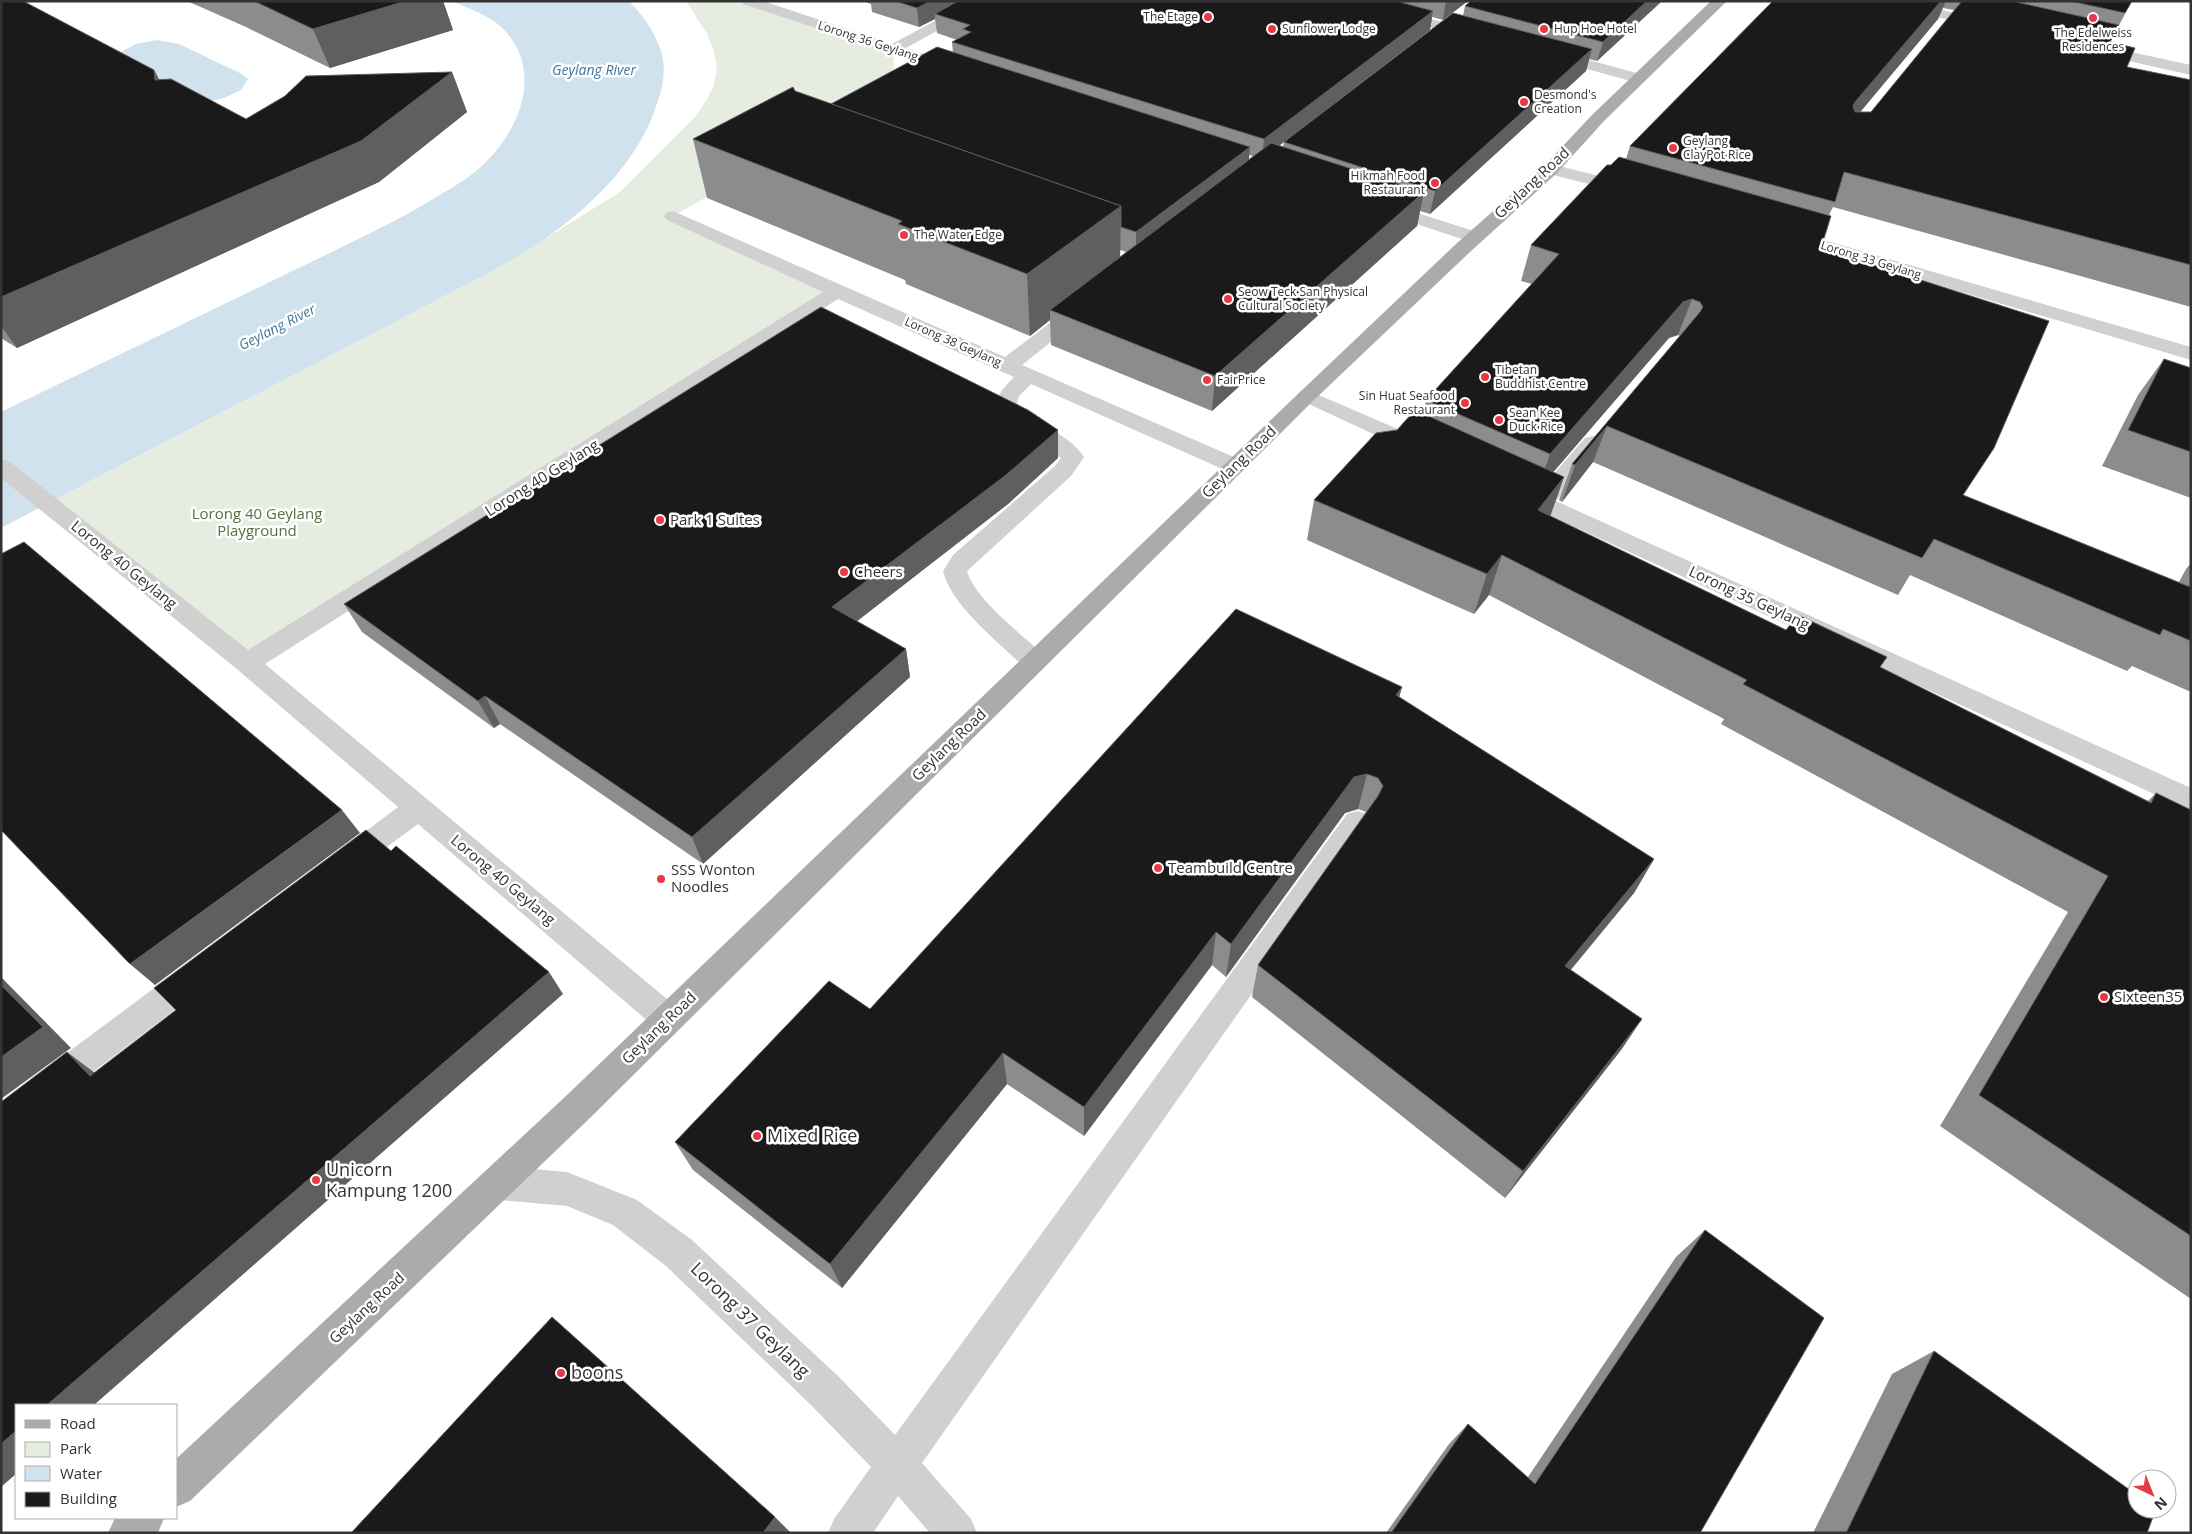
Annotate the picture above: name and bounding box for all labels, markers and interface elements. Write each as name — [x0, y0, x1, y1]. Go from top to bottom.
place label: The Etage — [1143, 8, 1198, 25]
marker: The Etage — [1202, 11, 1214, 23]
marker: The Edelweiss Residences — [2087, 12, 2099, 24]
street label: Lorong 36 Geylang — [816, 16, 921, 65]
place label: Sunflower Lodge — [1282, 20, 1376, 37]
place label: Hup Hoe Hotel — [1554, 20, 1637, 37]
marker: Sunflower Lodge — [1266, 23, 1278, 35]
marker: Hup Hoe Hotel — [1538, 23, 1550, 35]
place label: The Edelweiss Residences — [2054, 24, 2132, 55]
water label: Geylang River — [552, 60, 636, 79]
place label: Desmond's Creation — [1534, 86, 1597, 117]
marker: Desmond's Creation — [1518, 96, 1530, 108]
place label: Geylang ClayPot Rice — [1683, 132, 1751, 163]
street label: Geylang Road — [1489, 142, 1573, 222]
marker: Geylang ClayPot Rice — [1667, 142, 1679, 154]
place label: Hikmah Food Restaurant — [1351, 167, 1425, 198]
marker: Hikmah Food Restaurant — [1429, 177, 1441, 189]
place label: The Water Edge — [914, 226, 1002, 243]
marker: The Water Edge — [898, 229, 910, 241]
street label: Lorong 33 Geylang — [1819, 236, 1924, 283]
place label: Seow Teck San Physical Cultural Society — [1238, 283, 1368, 314]
marker: Seow Teck San Physical Cultural Society — [1222, 293, 1234, 305]
water label: Geylang River — [235, 299, 319, 354]
street label: Lorong 38 Geylang — [902, 313, 1005, 371]
place label: Tibetan Buddhist Centre — [1495, 361, 1586, 392]
place label: FairPrice — [1217, 371, 1266, 388]
marker: Tibetan Buddhist Centre — [1479, 371, 1491, 383]
marker: FairPrice — [1201, 374, 1213, 386]
place label: Sin Huat Seafood Restaurant — [1359, 387, 1455, 418]
marker: Sin Huat Seafood Restaurant — [1459, 397, 1471, 409]
place label: Sean Kee Duck Rice — [1509, 404, 1563, 435]
marker: Sean Kee Duck Rice — [1493, 414, 1505, 426]
street label: Geylang Road — [1197, 421, 1280, 502]
street label: Lorong 40 Geylang — [481, 434, 602, 520]
park label: Lorong 40 Geylang Playground — [192, 503, 322, 540]
place label: Park 1 Suites — [670, 509, 760, 529]
marker: Park 1 Suites — [654, 514, 666, 526]
street label: Lorong 40 Geylang — [68, 515, 182, 613]
street label: Lorong 35 Geylang — [1686, 560, 1813, 634]
place label: Cheers — [854, 561, 903, 581]
marker: Cheers — [838, 566, 850, 578]
street label: Geylang Road — [907, 704, 990, 785]
street label: Lorong 40 Geylang — [447, 830, 560, 929]
place label: Teambuild Centre — [1168, 857, 1293, 877]
place label: SSS Wonton Noodles — [671, 859, 755, 896]
marker: Teambuild Centre — [1152, 862, 1164, 874]
marker: SSS Wonton Noodles — [655, 873, 667, 885]
place label: Sixteen35 — [2114, 986, 2182, 1006]
street label: Geylang Road — [617, 987, 700, 1068]
marker: Sixteen35 — [2098, 991, 2110, 1003]
place label: Mixed Rice — [767, 1123, 857, 1147]
marker: Mixed Rice — [751, 1130, 763, 1142]
place label: Unicorn Kampung 1200 — [326, 1157, 452, 1202]
marker: Unicorn Kampung 1200 — [310, 1174, 322, 1186]
street label: Lorong 37 Geylang — [686, 1256, 816, 1383]
street label: Geylang Road — [324, 1267, 408, 1347]
place label: boons — [571, 1360, 623, 1384]
marker: boons — [555, 1367, 567, 1379]
legend — [15, 1404, 178, 1519]
text: Road — [60, 1413, 96, 1433]
text: Park — [60, 1438, 91, 1458]
text: Water — [60, 1463, 102, 1483]
north arrow — [2127, 1469, 2177, 1519]
text: Building — [60, 1488, 117, 1508]
text: N — [2151, 1493, 2172, 1515]

